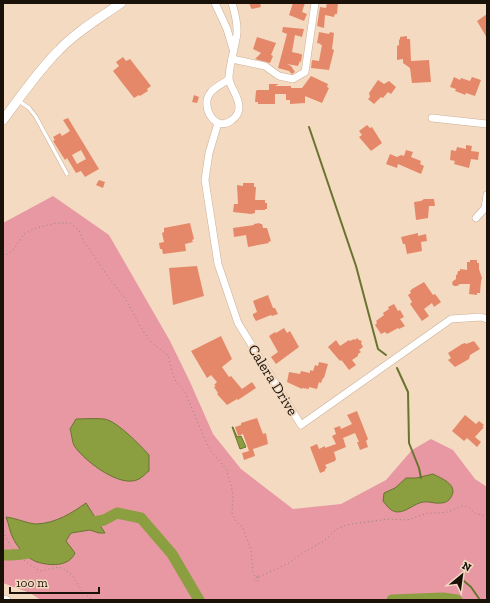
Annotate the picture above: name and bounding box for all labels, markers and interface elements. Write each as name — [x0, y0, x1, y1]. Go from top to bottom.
street label: Calera Drive — [244, 341, 302, 419]
north arrow — [442, 555, 482, 595]
text: N — [460, 559, 474, 575]
scale bar — [10, 569, 99, 595]
text: 100 m — [16, 576, 48, 590]

